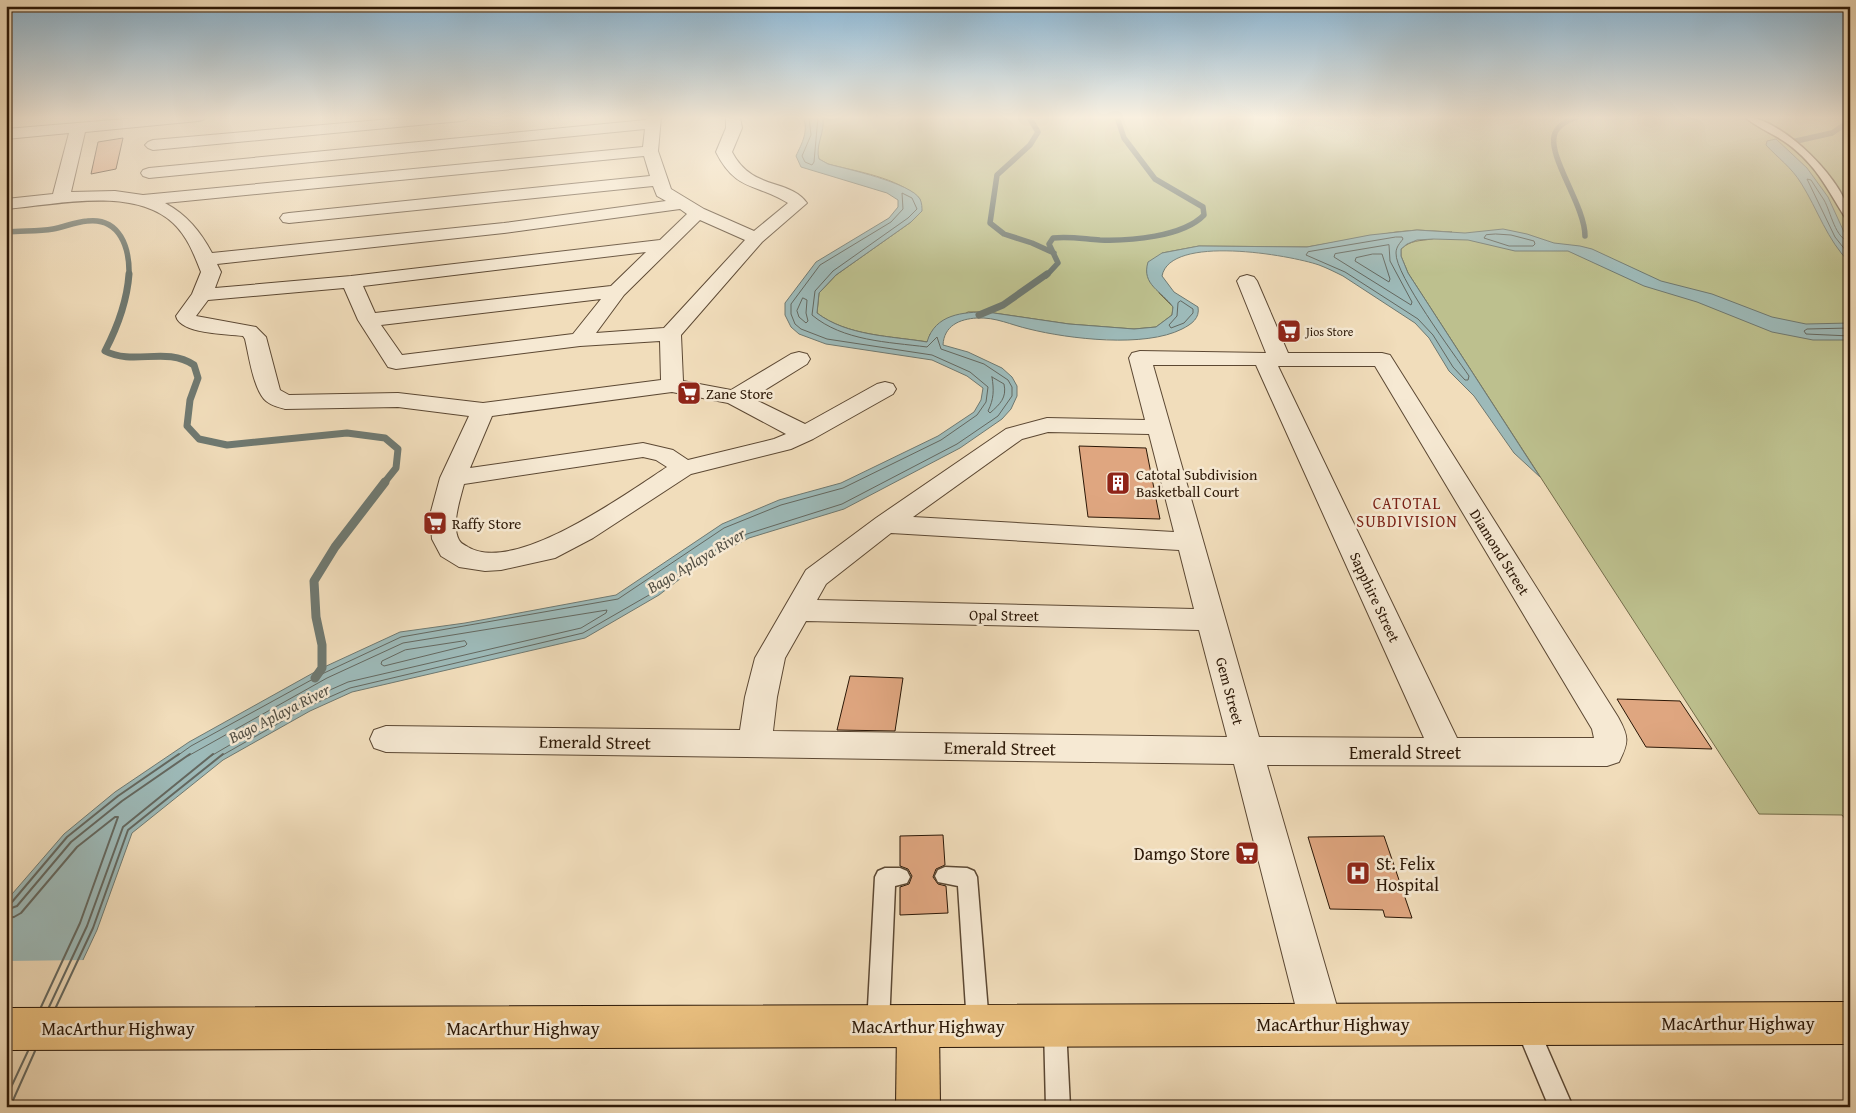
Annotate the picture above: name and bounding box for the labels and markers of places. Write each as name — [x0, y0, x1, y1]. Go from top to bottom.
supermarket icon: Jios Store — [1276, 318, 1302, 344]
place label: Jios Store — [1304, 323, 1354, 340]
supermarket icon: Zane Store — [676, 380, 702, 406]
place label: Zane Store — [706, 383, 773, 404]
place label: Catotal Subdivision Basketball Court — [1136, 464, 1258, 502]
building icon: Catotal Subdivision Basketball Court — [1105, 470, 1131, 496]
supermarket icon: Raffy Store — [422, 510, 448, 536]
place label: Raffy Store — [452, 513, 521, 534]
place label: Damgo Store — [1134, 840, 1230, 867]
supermarket icon: Damgo Store — [1234, 840, 1260, 866]
place label: St. Felix Hospital — [1376, 850, 1439, 898]
hospital icon: St. Felix Hospital — [1345, 860, 1371, 886]

